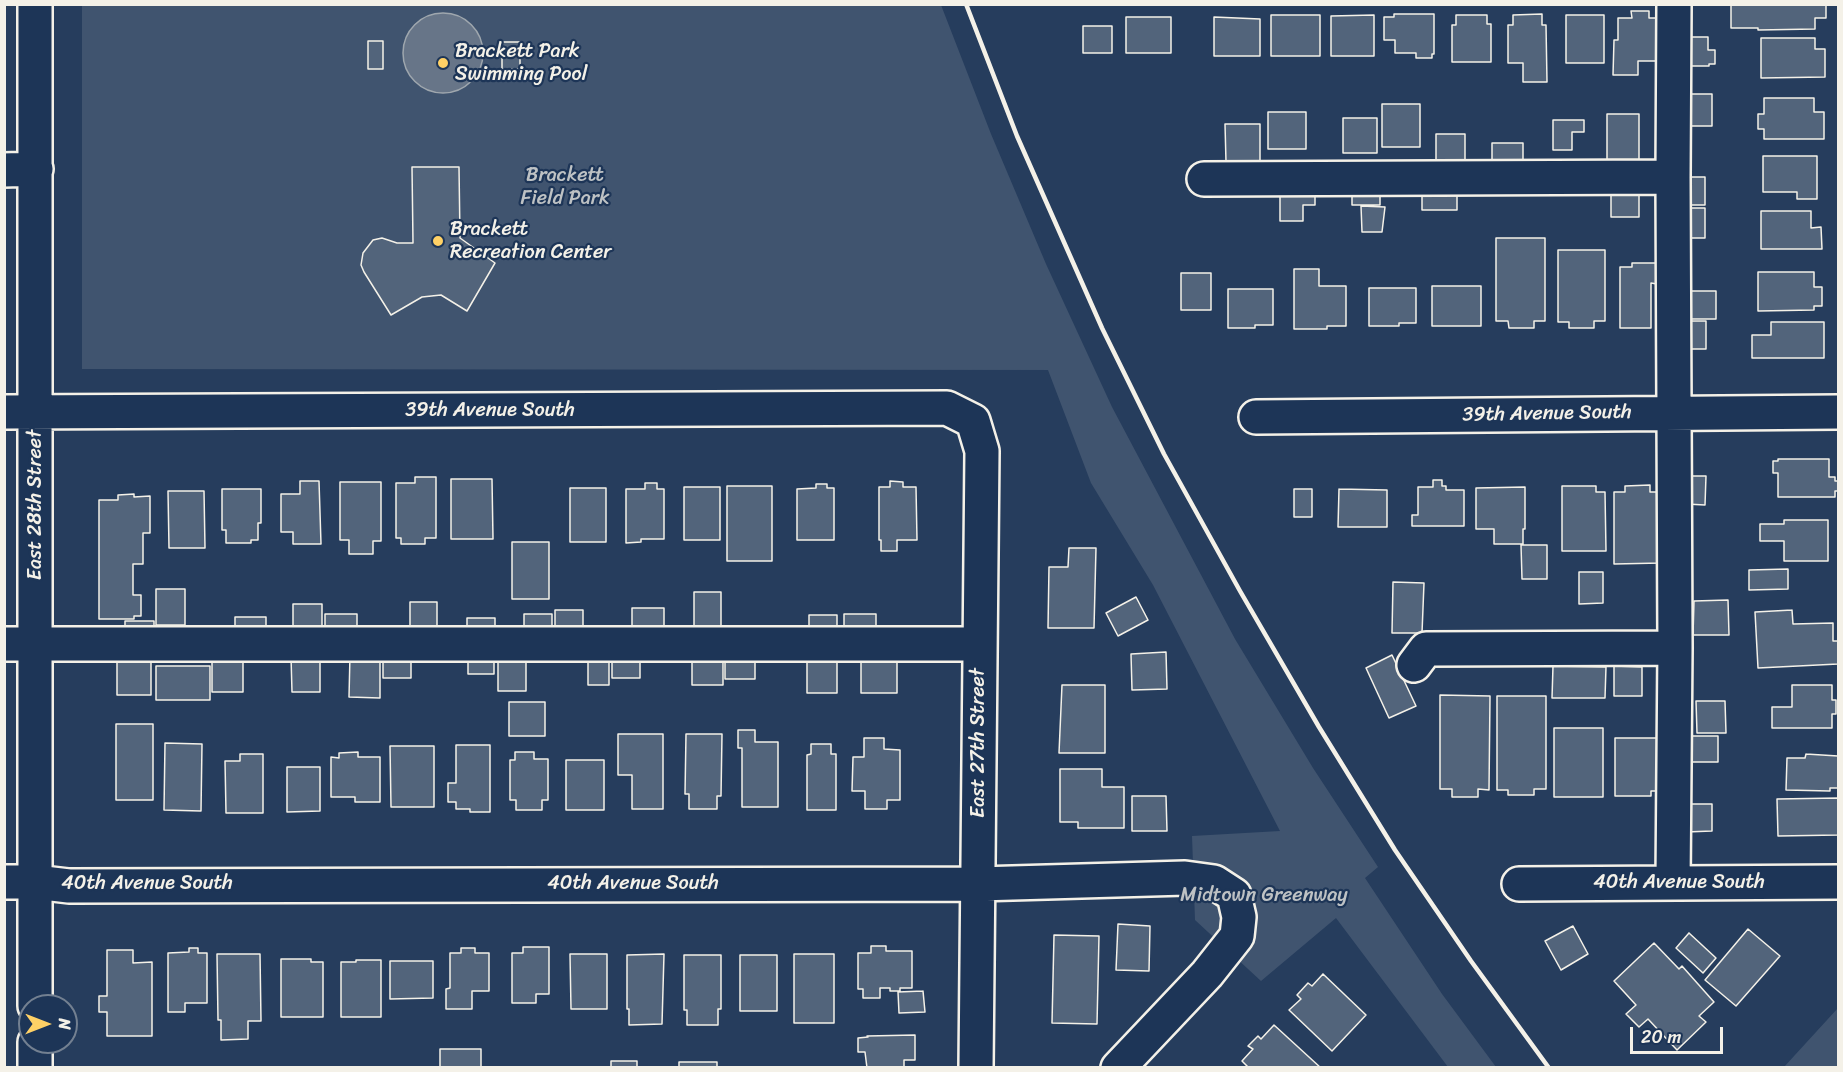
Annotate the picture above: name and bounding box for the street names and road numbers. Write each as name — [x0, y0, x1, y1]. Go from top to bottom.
street label: 39th Avenue South — [405, 399, 575, 423]
street label: 39th Avenue South — [1462, 401, 1632, 427]
street label: East 28th Street — [24, 430, 48, 580]
street label: East 27th Street — [967, 668, 991, 818]
street label: 40th Avenue South — [1593, 871, 1765, 895]
street label: 40th Avenue South — [61, 872, 233, 896]
street label: 40th Avenue South — [547, 872, 719, 896]

